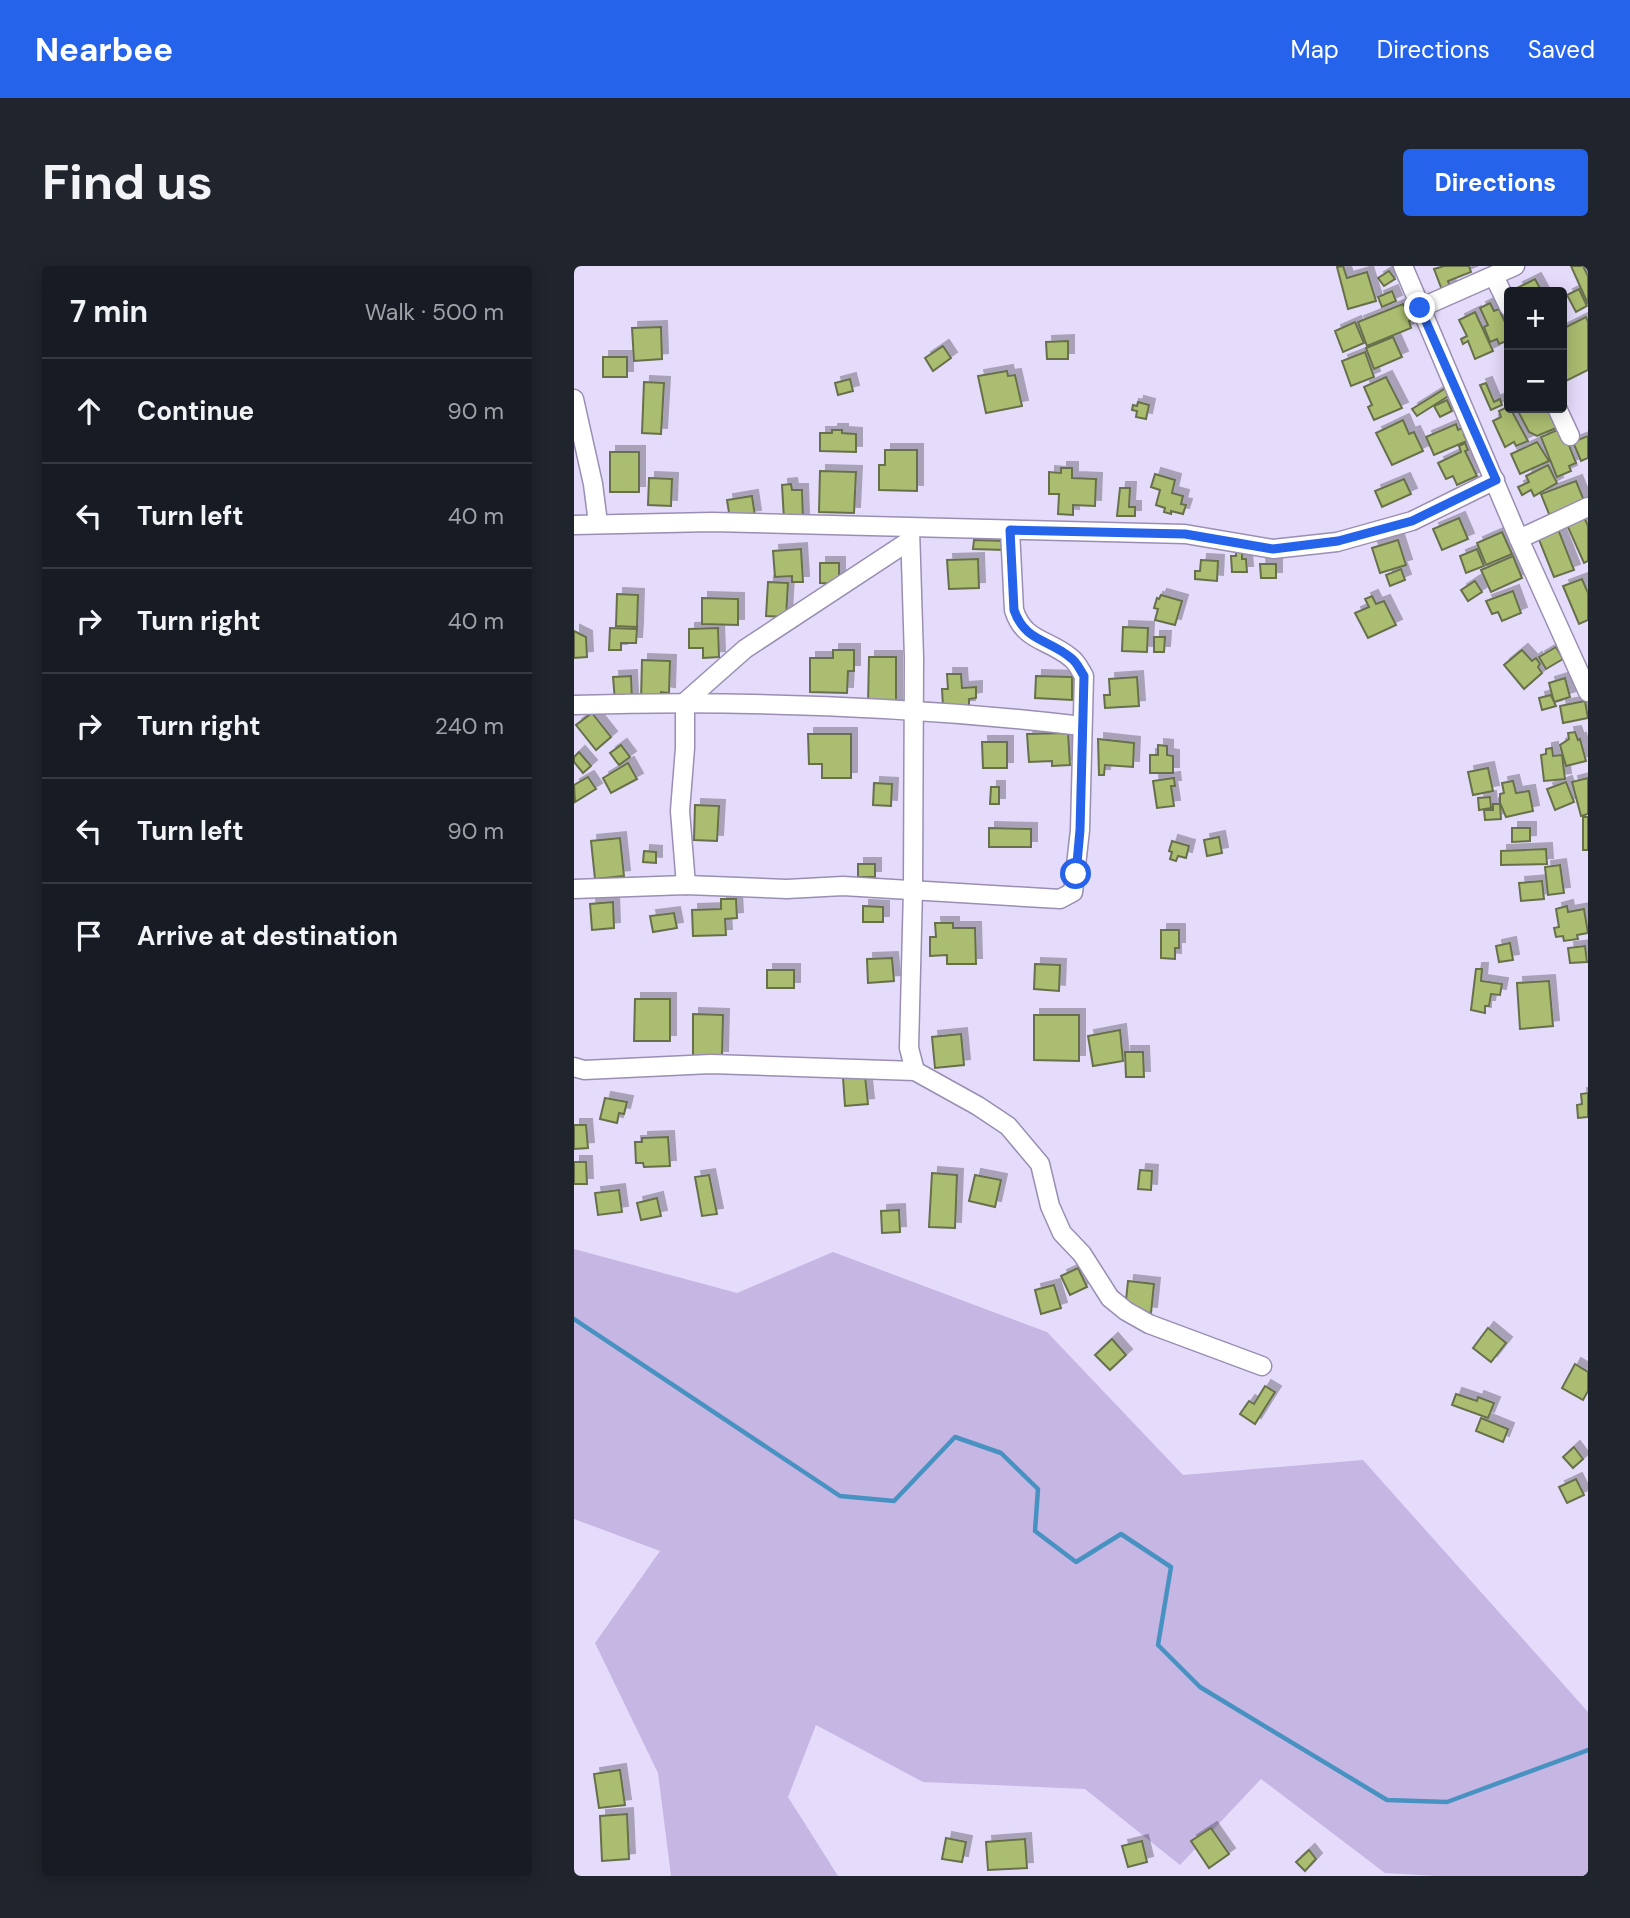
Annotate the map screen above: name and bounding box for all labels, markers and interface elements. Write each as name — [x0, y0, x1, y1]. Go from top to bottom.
text: Nearbee — [35, 28, 173, 71]
text: Map — [1291, 34, 1339, 65]
text: Directions — [1377, 34, 1490, 65]
text: Saved — [1528, 34, 1595, 65]
button: Directions — [1403, 149, 1588, 216]
text: Find us — [42, 150, 213, 214]
map controls — [1504, 287, 1567, 413]
button: + — [1504, 287, 1567, 350]
text: 7 min — [70, 292, 148, 331]
route end — [1404, 292, 1435, 323]
text: Walk · 500 m — [365, 297, 504, 327]
button: − — [1504, 350, 1567, 413]
icon: ahead — [70, 392, 108, 430]
text: Continue — [137, 394, 254, 428]
text: 90 m — [447, 396, 504, 426]
icon: left — [70, 497, 108, 535]
text: Turn left — [137, 499, 244, 533]
text: 40 m — [448, 501, 504, 531]
icon: right — [70, 602, 108, 640]
text: Turn right — [137, 604, 261, 638]
text: 40 m — [448, 606, 504, 636]
icon: right — [70, 707, 108, 745]
text: Turn right — [137, 709, 261, 743]
text: 240 m — [435, 711, 504, 741]
icon: left — [70, 812, 108, 850]
text: Turn left — [137, 814, 244, 848]
text: 90 m — [447, 816, 504, 846]
route start — [1060, 858, 1091, 889]
icon: arrive — [70, 917, 108, 955]
text: Arrive at destination — [137, 919, 398, 953]

